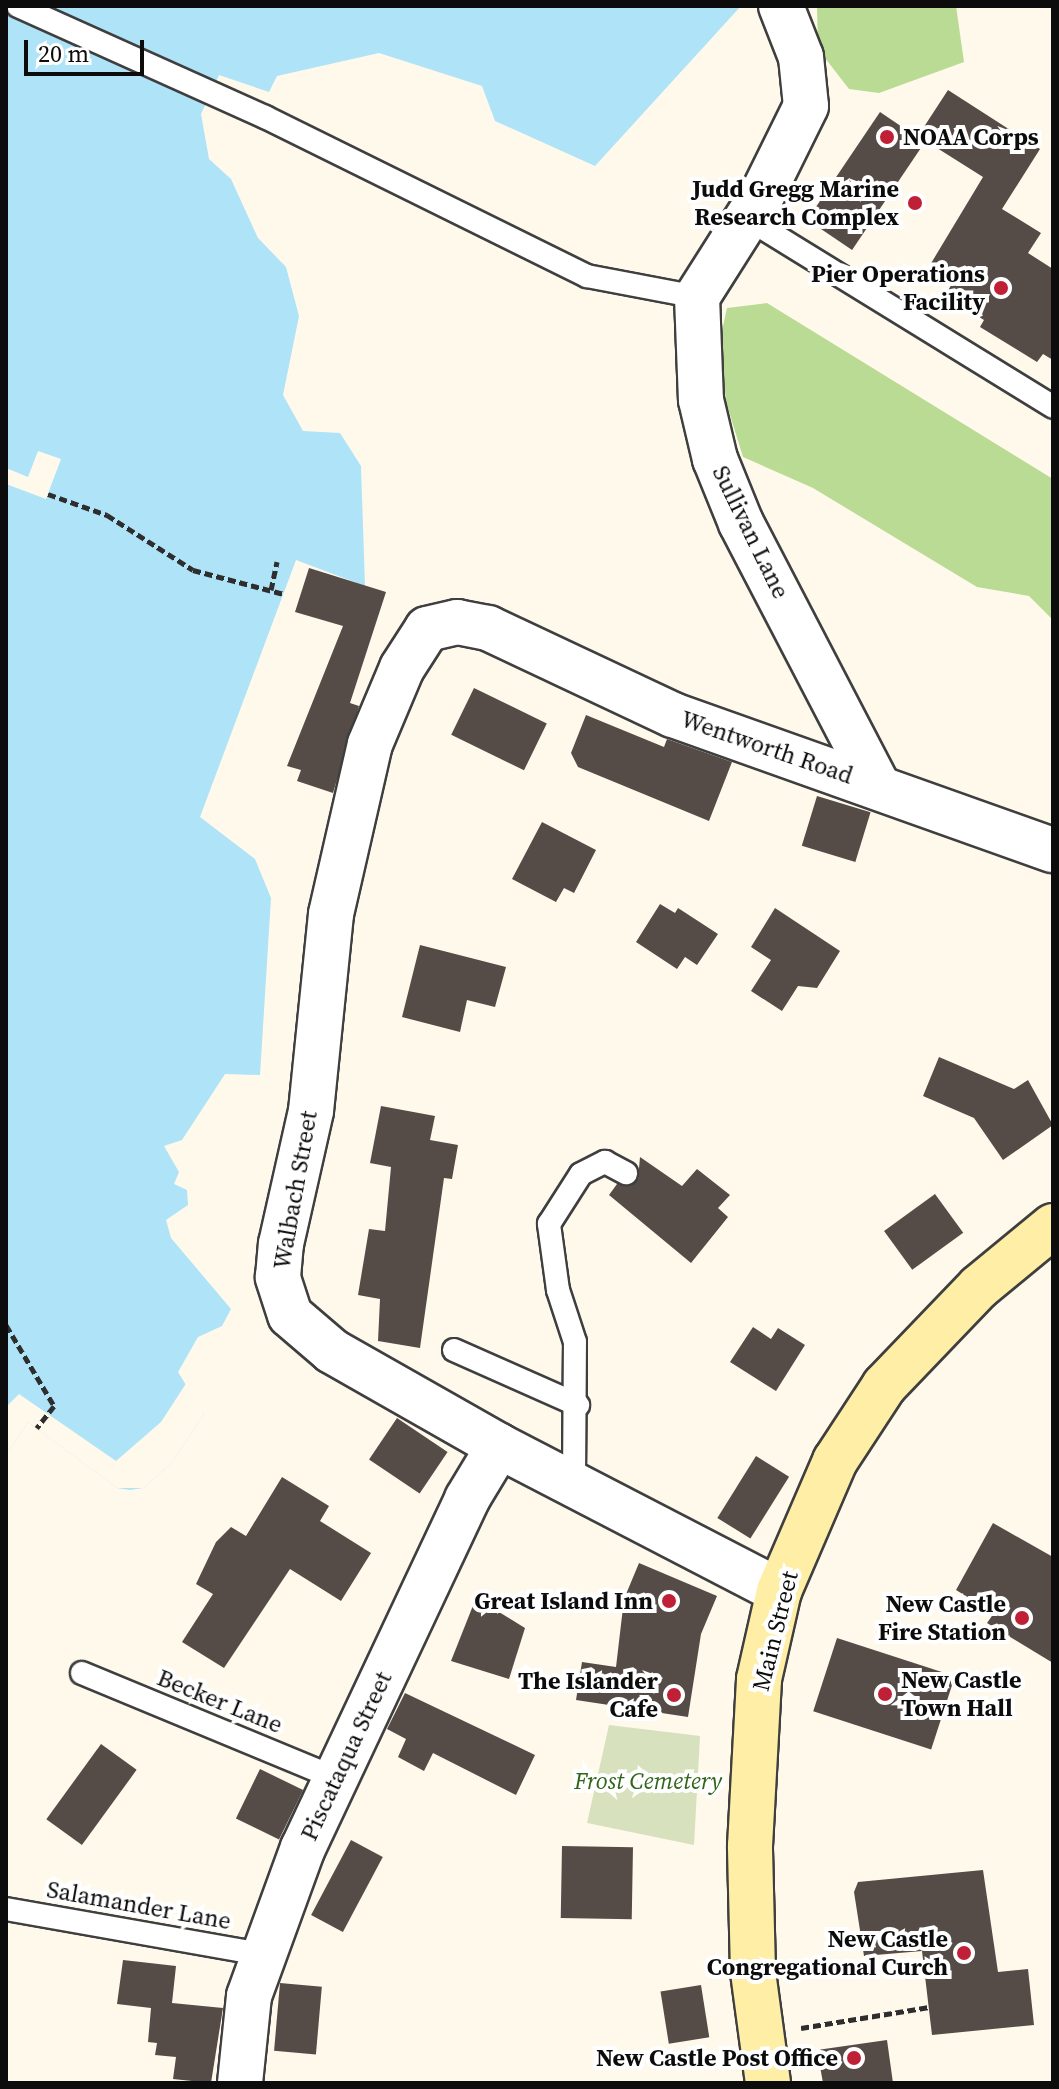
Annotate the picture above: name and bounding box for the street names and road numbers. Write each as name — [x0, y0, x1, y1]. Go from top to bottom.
street label: Sullivan Lane — [706, 461, 796, 603]
street label: Wentworth Road — [677, 704, 857, 790]
street label: Walbach Street — [267, 1109, 323, 1271]
street label: Main Street — [746, 1568, 804, 1694]
street label: Becker Lane — [153, 1663, 287, 1739]
street label: Piscataqua Street — [294, 1667, 398, 1845]
street label: Salamander Lane — [45, 1875, 233, 1935]

